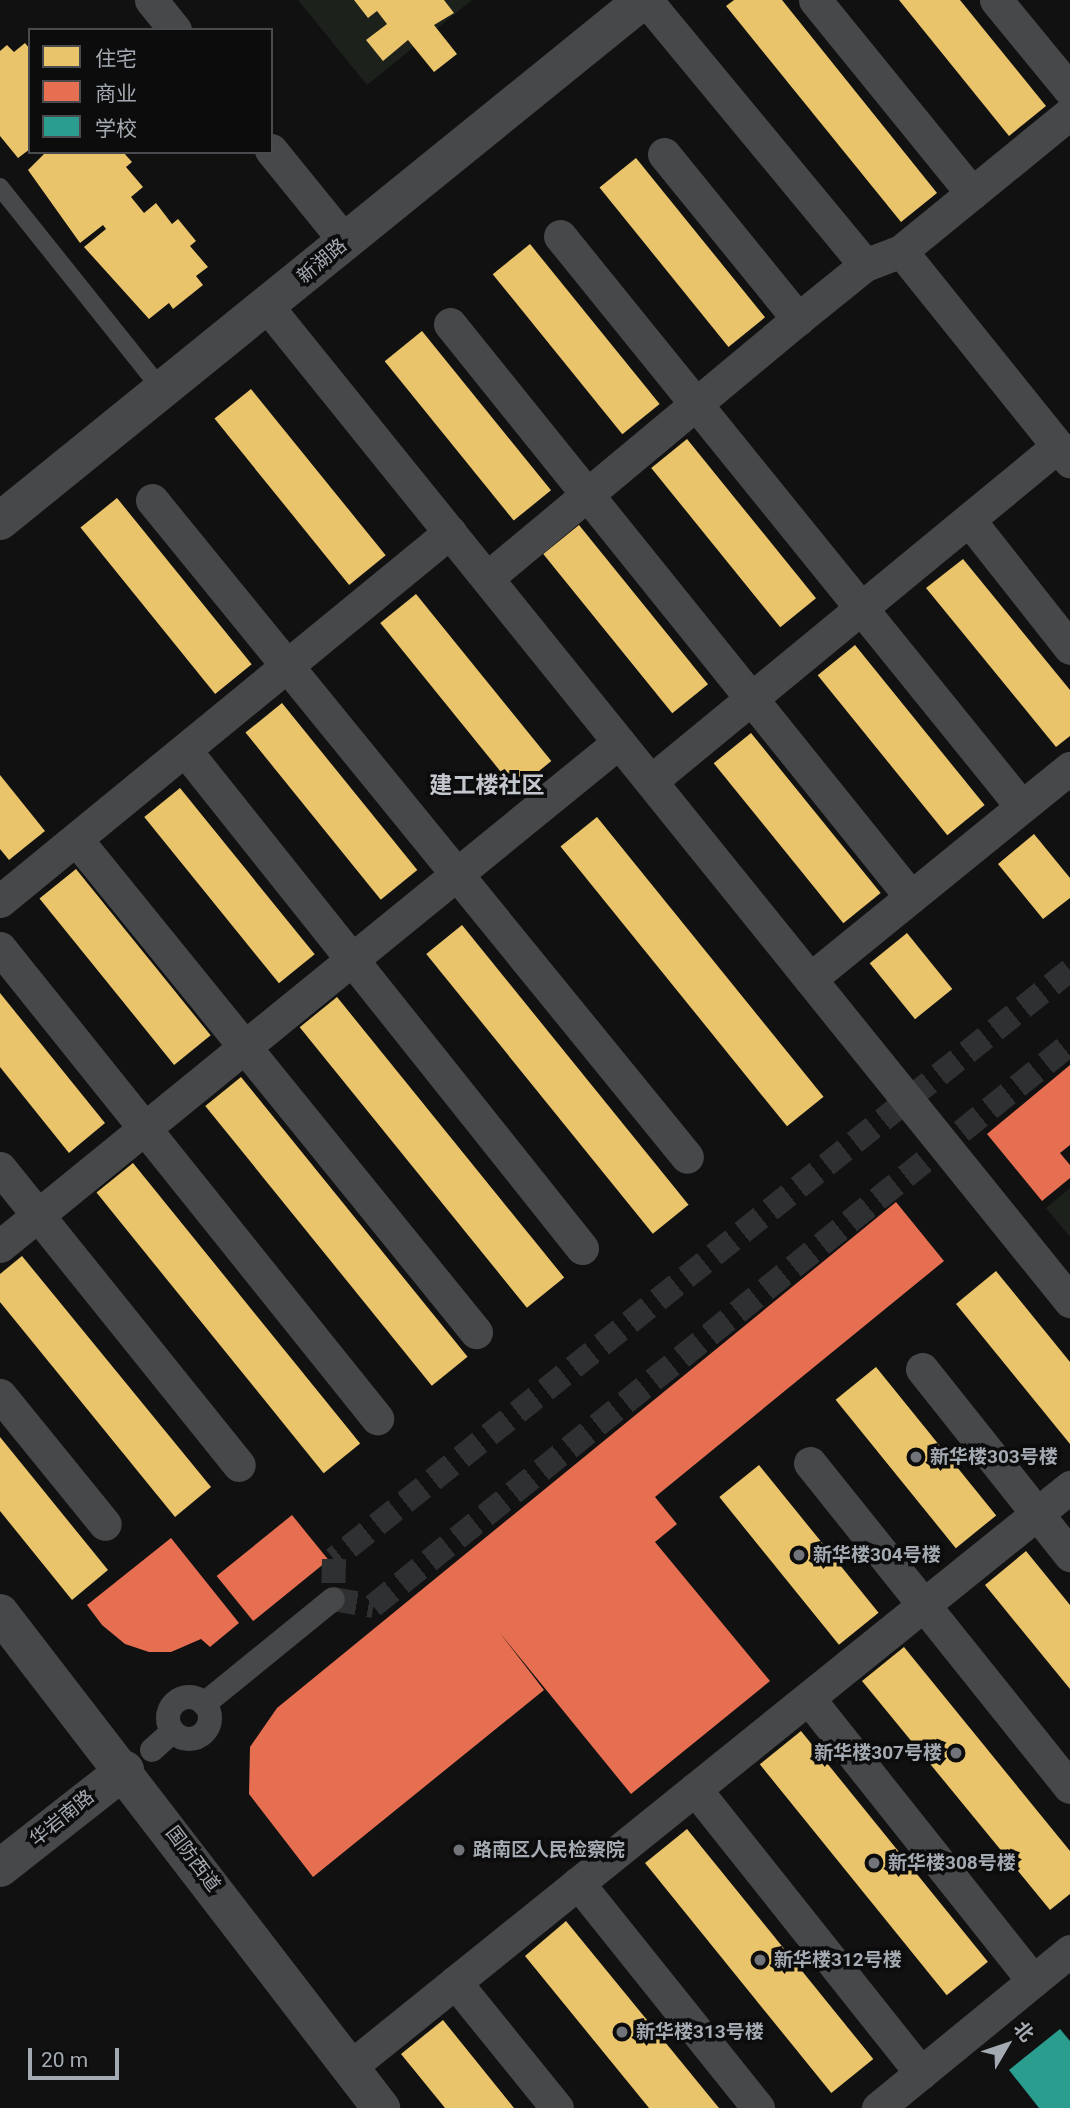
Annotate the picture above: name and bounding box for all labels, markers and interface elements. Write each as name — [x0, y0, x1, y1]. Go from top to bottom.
legend — [28, 28, 273, 154]
text: 住宅 — [95, 47, 137, 71]
text: 商业 — [95, 82, 137, 106]
text: 学校 — [95, 117, 137, 141]
street label: 新湖路 — [293, 234, 351, 288]
district label: 建工楼社区 — [430, 772, 544, 800]
place label: 新华楼303号楼 — [930, 1446, 1058, 1468]
marker: 新华楼303号楼 — [908, 1449, 924, 1465]
place label: 新华楼304号楼 — [813, 1544, 941, 1566]
marker: 新华楼304号楼 — [791, 1547, 807, 1563]
place label: 新华楼307号楼 — [814, 1742, 942, 1764]
marker: 新华楼307号楼 — [948, 1745, 964, 1761]
street label: 华岩南路 — [25, 1785, 99, 1851]
street label: 国防西道 — [161, 1822, 225, 1896]
place label: 路南区人民检察院 — [473, 1839, 625, 1861]
marker: 路南区人民检察院 — [451, 1842, 467, 1858]
place label: 新华楼308号楼 — [888, 1852, 1016, 1874]
marker: 新华楼308号楼 — [866, 1855, 882, 1871]
place label: 新华楼312号楼 — [774, 1949, 902, 1971]
marker: 新华楼312号楼 — [752, 1952, 768, 1968]
north arrow — [972, 2010, 1042, 2080]
text: 北 — [1009, 2017, 1039, 2046]
place label: 新华楼313号楼 — [636, 2021, 764, 2043]
marker: 新华楼313号楼 — [614, 2024, 630, 2040]
scale bar — [32, 2035, 122, 2078]
text: 20 m — [41, 2048, 88, 2072]

